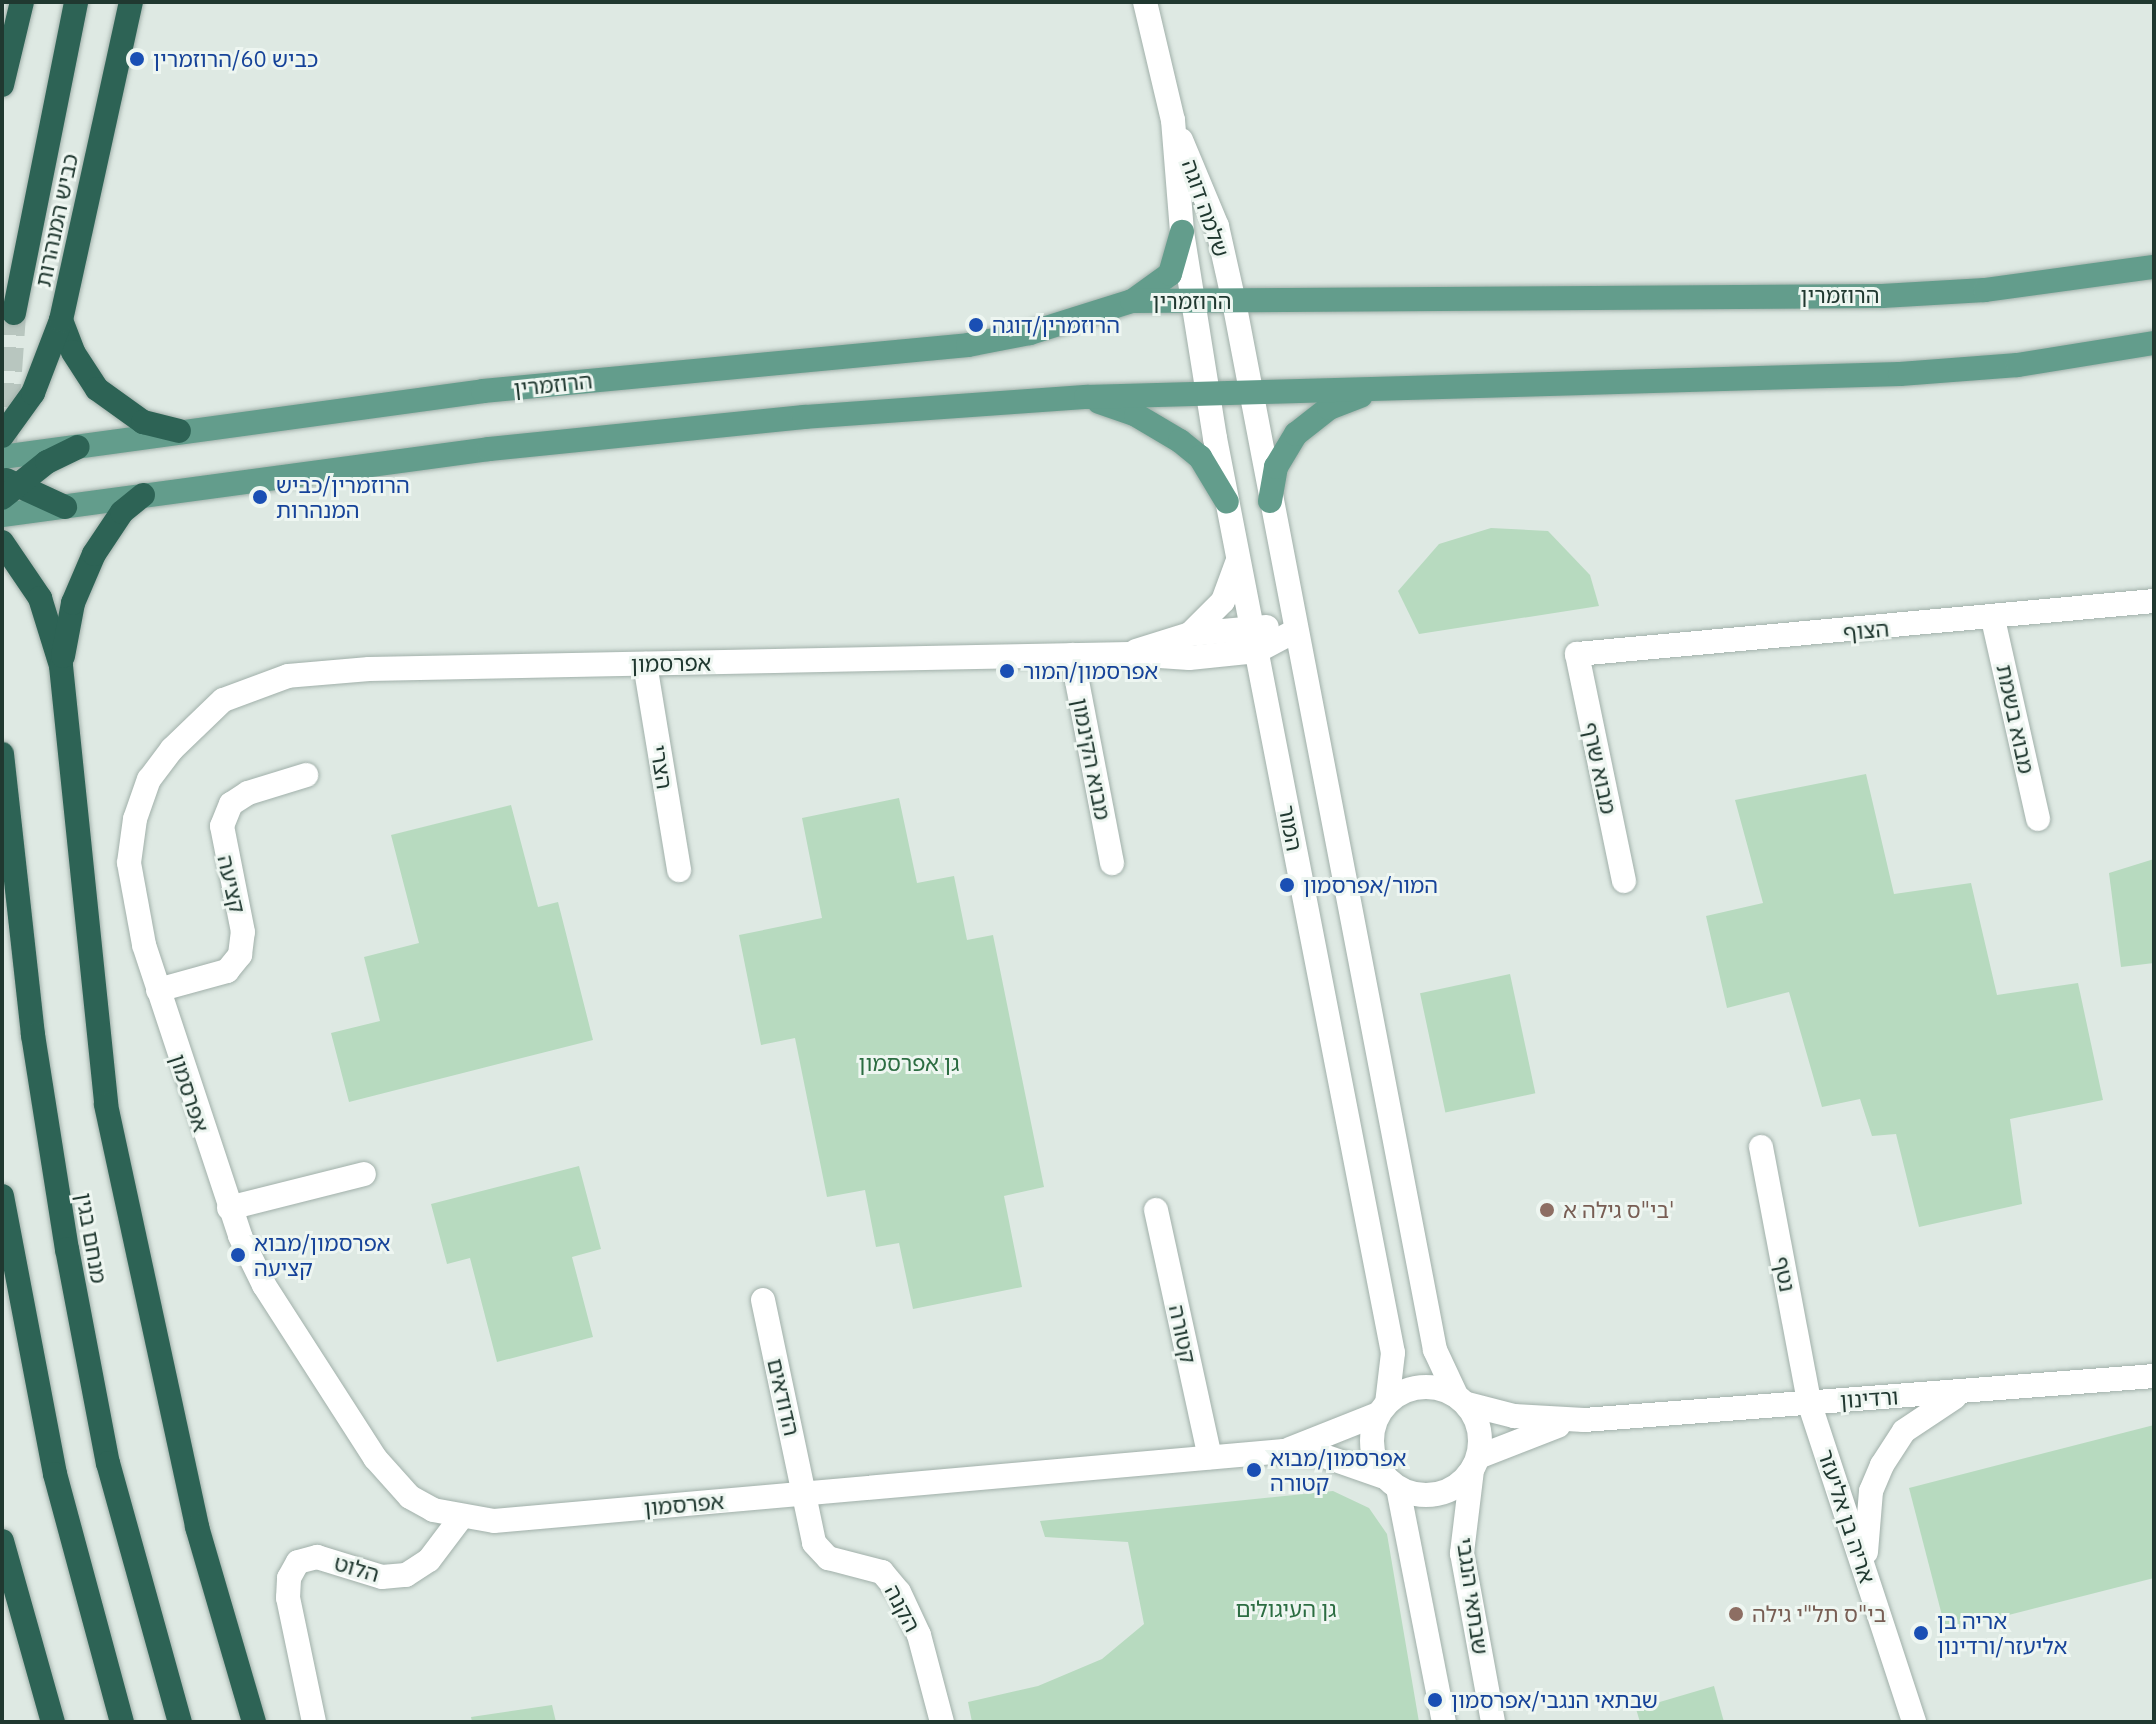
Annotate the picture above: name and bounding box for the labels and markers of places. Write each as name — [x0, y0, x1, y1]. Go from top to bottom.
place label: כביש 60/הרוזמרין — [153, 46, 318, 72]
marker: כביש 60/הרוזמרין — [128, 50, 146, 68]
place label: הרוזמרין/דוגה — [992, 312, 1120, 338]
marker: הרוזמרין/דוגה — [967, 316, 985, 334]
place label: הרוזמרין/כביש המנהרות — [276, 471, 410, 522]
marker: הרוזמרין/כביש המנהרות — [251, 488, 269, 506]
place label: אפרסמון/המור — [1023, 658, 1158, 684]
marker: אפרסמון/המור — [998, 662, 1016, 680]
place label: המור/אפרסמון — [1303, 872, 1438, 898]
marker: המור/אפרסמון — [1278, 876, 1296, 894]
place label: בי"ס גילה א' — [1563, 1197, 1674, 1223]
marker: בי"ס גילה א' — [1538, 1201, 1556, 1219]
place label: אפרסמון/מבוא קציעה — [254, 1229, 391, 1280]
marker: אפרסמון/מבוא קציעה — [229, 1246, 247, 1264]
place label: אפרסמון/מבוא קטורה — [1270, 1444, 1407, 1496]
marker: אפרסמון/מבוא קטורה — [1245, 1461, 1263, 1479]
place label: בי"ס תל"י גילה — [1752, 1601, 1886, 1627]
marker: בי"ס תל"י גילה — [1727, 1605, 1745, 1623]
place label: אריה בן אליעזר/ורדינון — [1937, 1607, 2067, 1658]
marker: אריה בן אליעזר/ורדינון — [1912, 1624, 1930, 1642]
place label: שבתאי הנגבי/אפרסמון — [1451, 1687, 1658, 1713]
marker: שבתאי הנגבי/אפרסמון — [1426, 1691, 1444, 1709]

